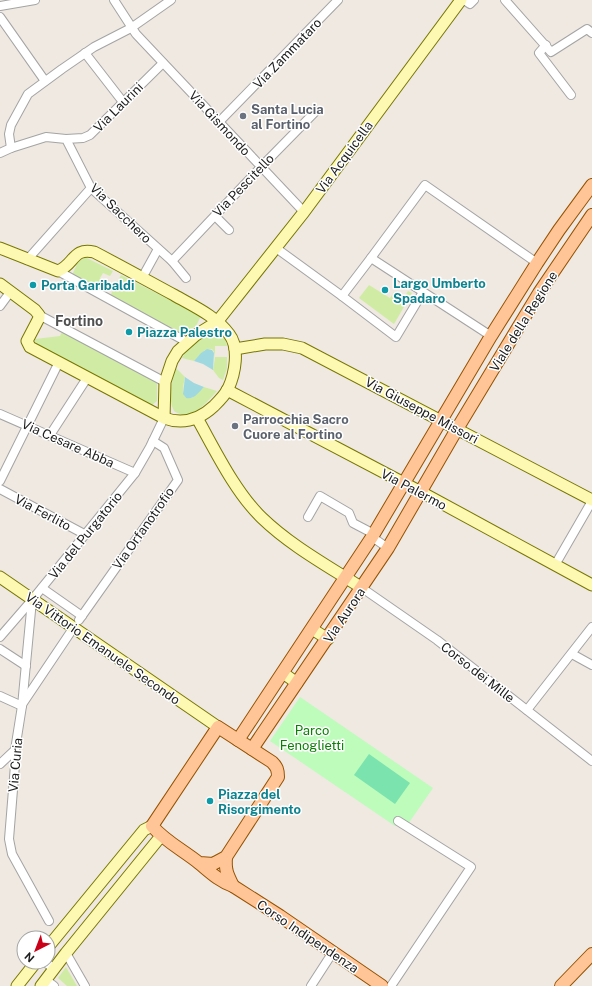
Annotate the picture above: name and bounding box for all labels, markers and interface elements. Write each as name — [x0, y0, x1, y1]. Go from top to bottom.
street label: Via Zammataro — [250, 15, 325, 92]
street label: Via Laurini — [91, 80, 146, 135]
street label: Via Gismondo — [186, 88, 253, 159]
place label: Santa Lucia al Fortino — [251, 102, 324, 132]
marker: Santa Lucia al Fortino — [238, 111, 248, 121]
street label: Via Acquicella — [313, 118, 376, 197]
street label: Via Pescitello — [210, 151, 277, 220]
street label: Via Sacchero — [87, 180, 154, 246]
street label: Viale della Regione — [486, 268, 560, 374]
place label: Largo Umberto Spadaro — [393, 276, 486, 306]
place label: Porta Garibaldi — [41, 278, 134, 293]
marker: Porta Garibaldi — [28, 280, 38, 290]
marker: Largo Umberto Spadaro — [380, 285, 390, 295]
district label: Fortino — [55, 313, 103, 329]
place label: Piazza Palestro — [137, 325, 232, 340]
marker: Piazza Palestro — [124, 327, 134, 337]
street label: Via Giuseppe Missori — [363, 374, 481, 447]
place label: Parrocchia Sacro Cuore al Fortino — [243, 412, 349, 442]
street label: Via Cesare Abba — [19, 416, 116, 471]
marker: Parrocchia Sacro Cuore al Fortino — [230, 421, 240, 431]
street label: Via Palermo — [378, 466, 449, 513]
street label: Via Orfanotrofio — [110, 484, 177, 572]
street label: Via del Purgatorio — [46, 489, 125, 582]
street label: Via Ferlito — [12, 491, 73, 534]
street label: Via Aurora — [320, 585, 368, 646]
street label: Via Vittorio Emanuele Secondo — [23, 589, 183, 708]
street label: Corso dei Mille — [438, 639, 517, 706]
park label: Parco Fenoglietti — [280, 723, 344, 753]
street label: Via Curia — [6, 737, 25, 793]
place label: Piazza del Risorgimento — [218, 787, 301, 817]
marker: Piazza del Risorgimento — [205, 796, 215, 806]
street label: Corso Indipendenza — [254, 897, 361, 976]
north arrow — [16, 930, 56, 970]
text: N — [22, 950, 37, 965]

